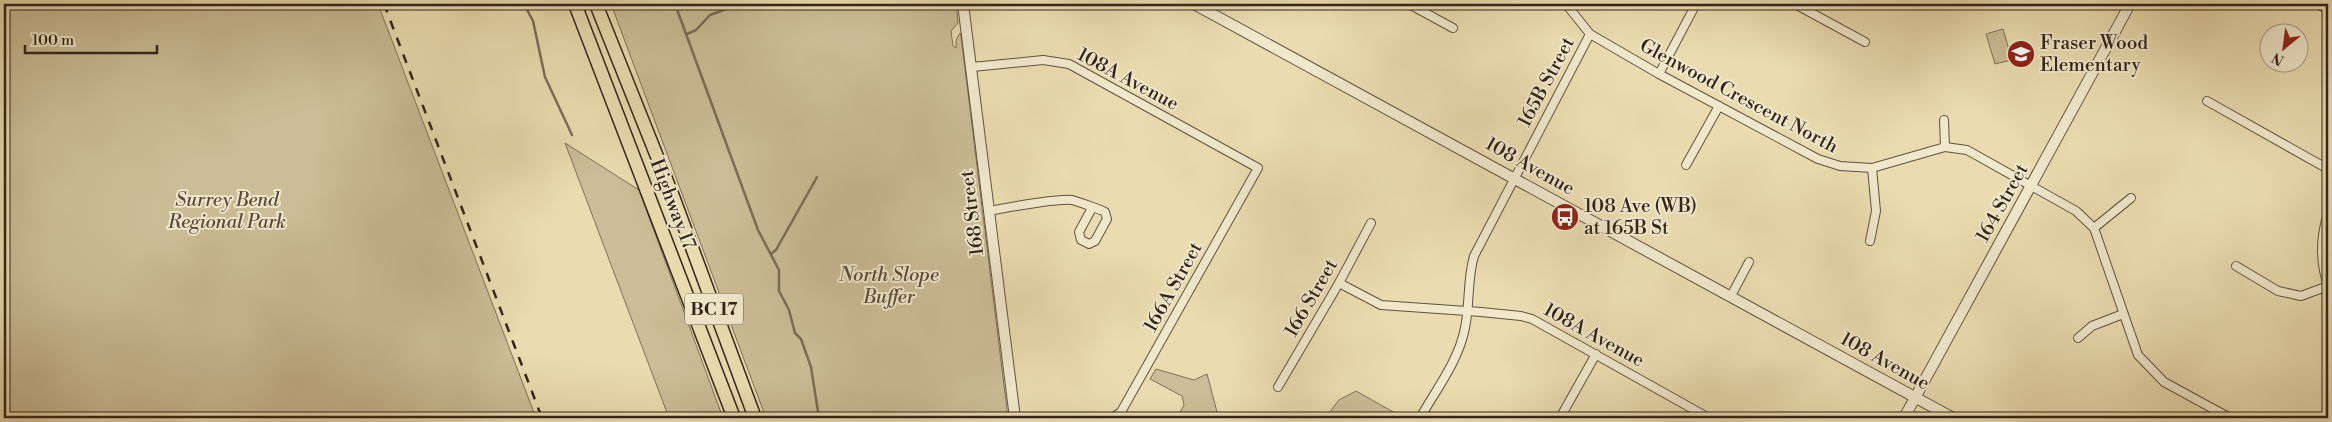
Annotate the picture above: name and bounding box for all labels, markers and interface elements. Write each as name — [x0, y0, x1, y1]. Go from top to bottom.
scale bar — [25, 22, 158, 54]
north arrow — [2260, 22, 2310, 72]
text: 100 m — [32, 31, 74, 50]
place label: Fraser Wood Elementary — [2040, 31, 2148, 77]
street label: 165B Street — [1512, 33, 1580, 131]
street label: Glenwood Crescent North — [1636, 33, 1842, 159]
school or university icon: Fraser Wood Elementary — [2006, 39, 2036, 69]
street label: 108A Avenue — [1073, 42, 1183, 116]
text: N — [2269, 48, 2287, 69]
street label: 108 Avenue — [1481, 132, 1579, 200]
street label: Highway 17 — [645, 155, 701, 253]
street label: 164 Street — [1971, 159, 2034, 247]
street label: 168 Street — [955, 168, 989, 257]
park label: Surrey Bend Regional Park — [167, 188, 286, 234]
place label: 108 Ave (WB) at 165B St — [1584, 194, 1697, 240]
bus stop icon: 108 Ave (WB) at 165B St — [1550, 202, 1580, 232]
street label: 166A Street — [1138, 238, 1208, 336]
street label: 166 Street — [1279, 255, 1343, 341]
park label: North Slope Buffer — [838, 263, 939, 309]
road number: BC 17 — [685, 294, 743, 324]
street label: 108A Avenue — [1539, 297, 1649, 373]
street label: 108 Avenue — [1836, 327, 1934, 395]

